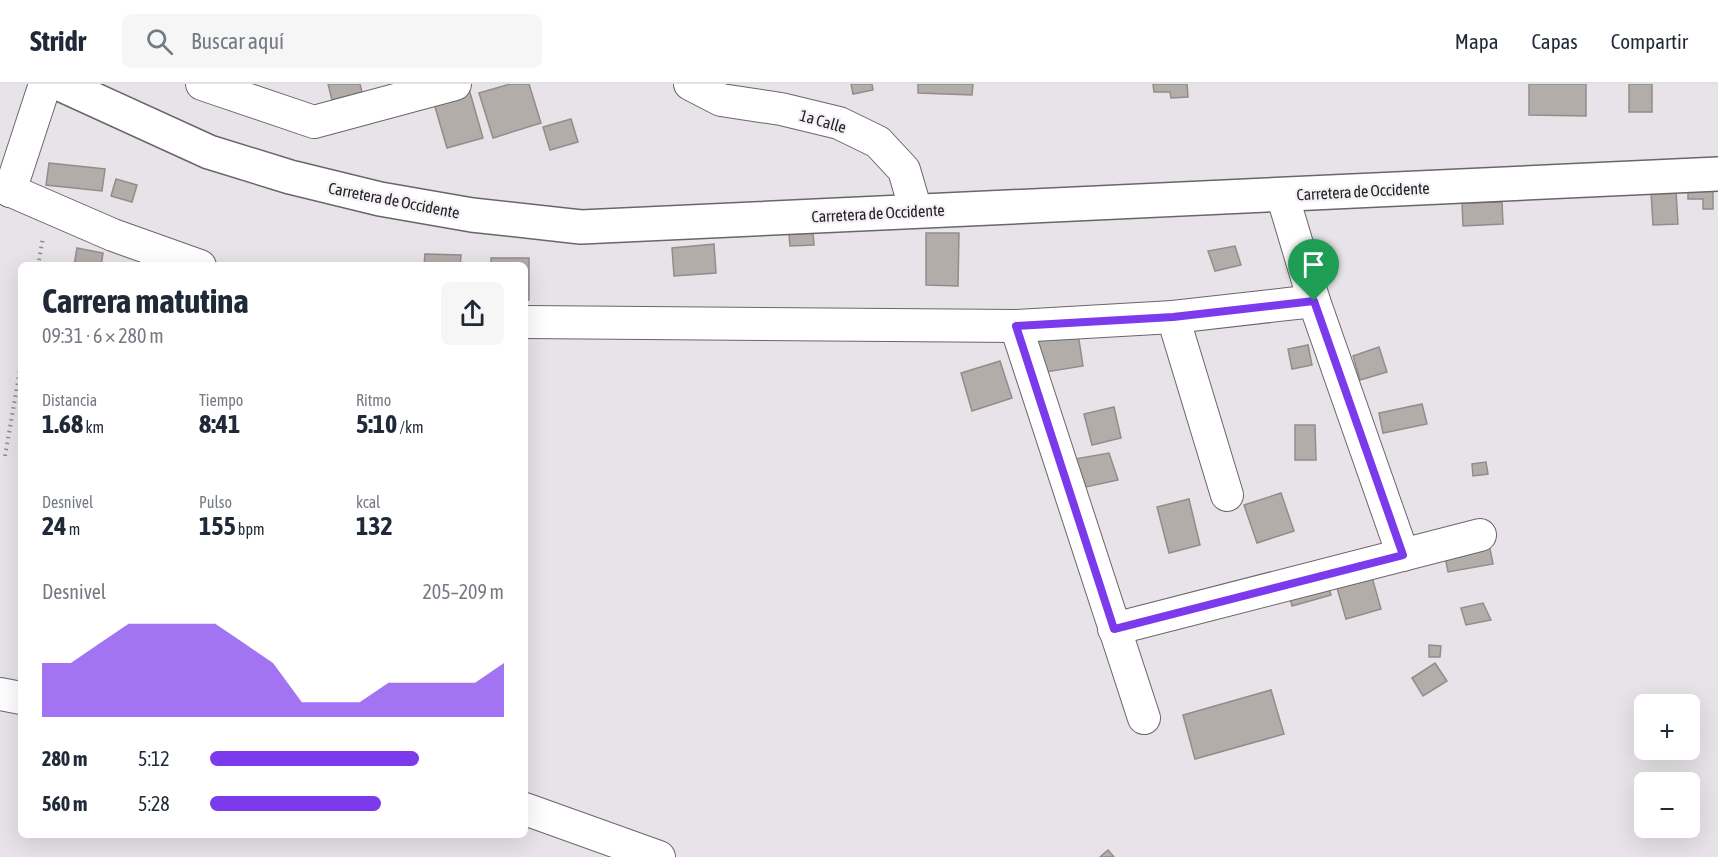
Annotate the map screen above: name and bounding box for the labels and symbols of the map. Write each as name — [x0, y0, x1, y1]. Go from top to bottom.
street label: 1a Calle — [798, 106, 848, 136]
street label: Carretera de Occidente — [327, 178, 461, 222]
street label: Carretera de Occidente — [1296, 179, 1430, 203]
street label: Carretera de Occidente — [811, 201, 945, 225]
pin — [1288, 239, 1339, 301]

